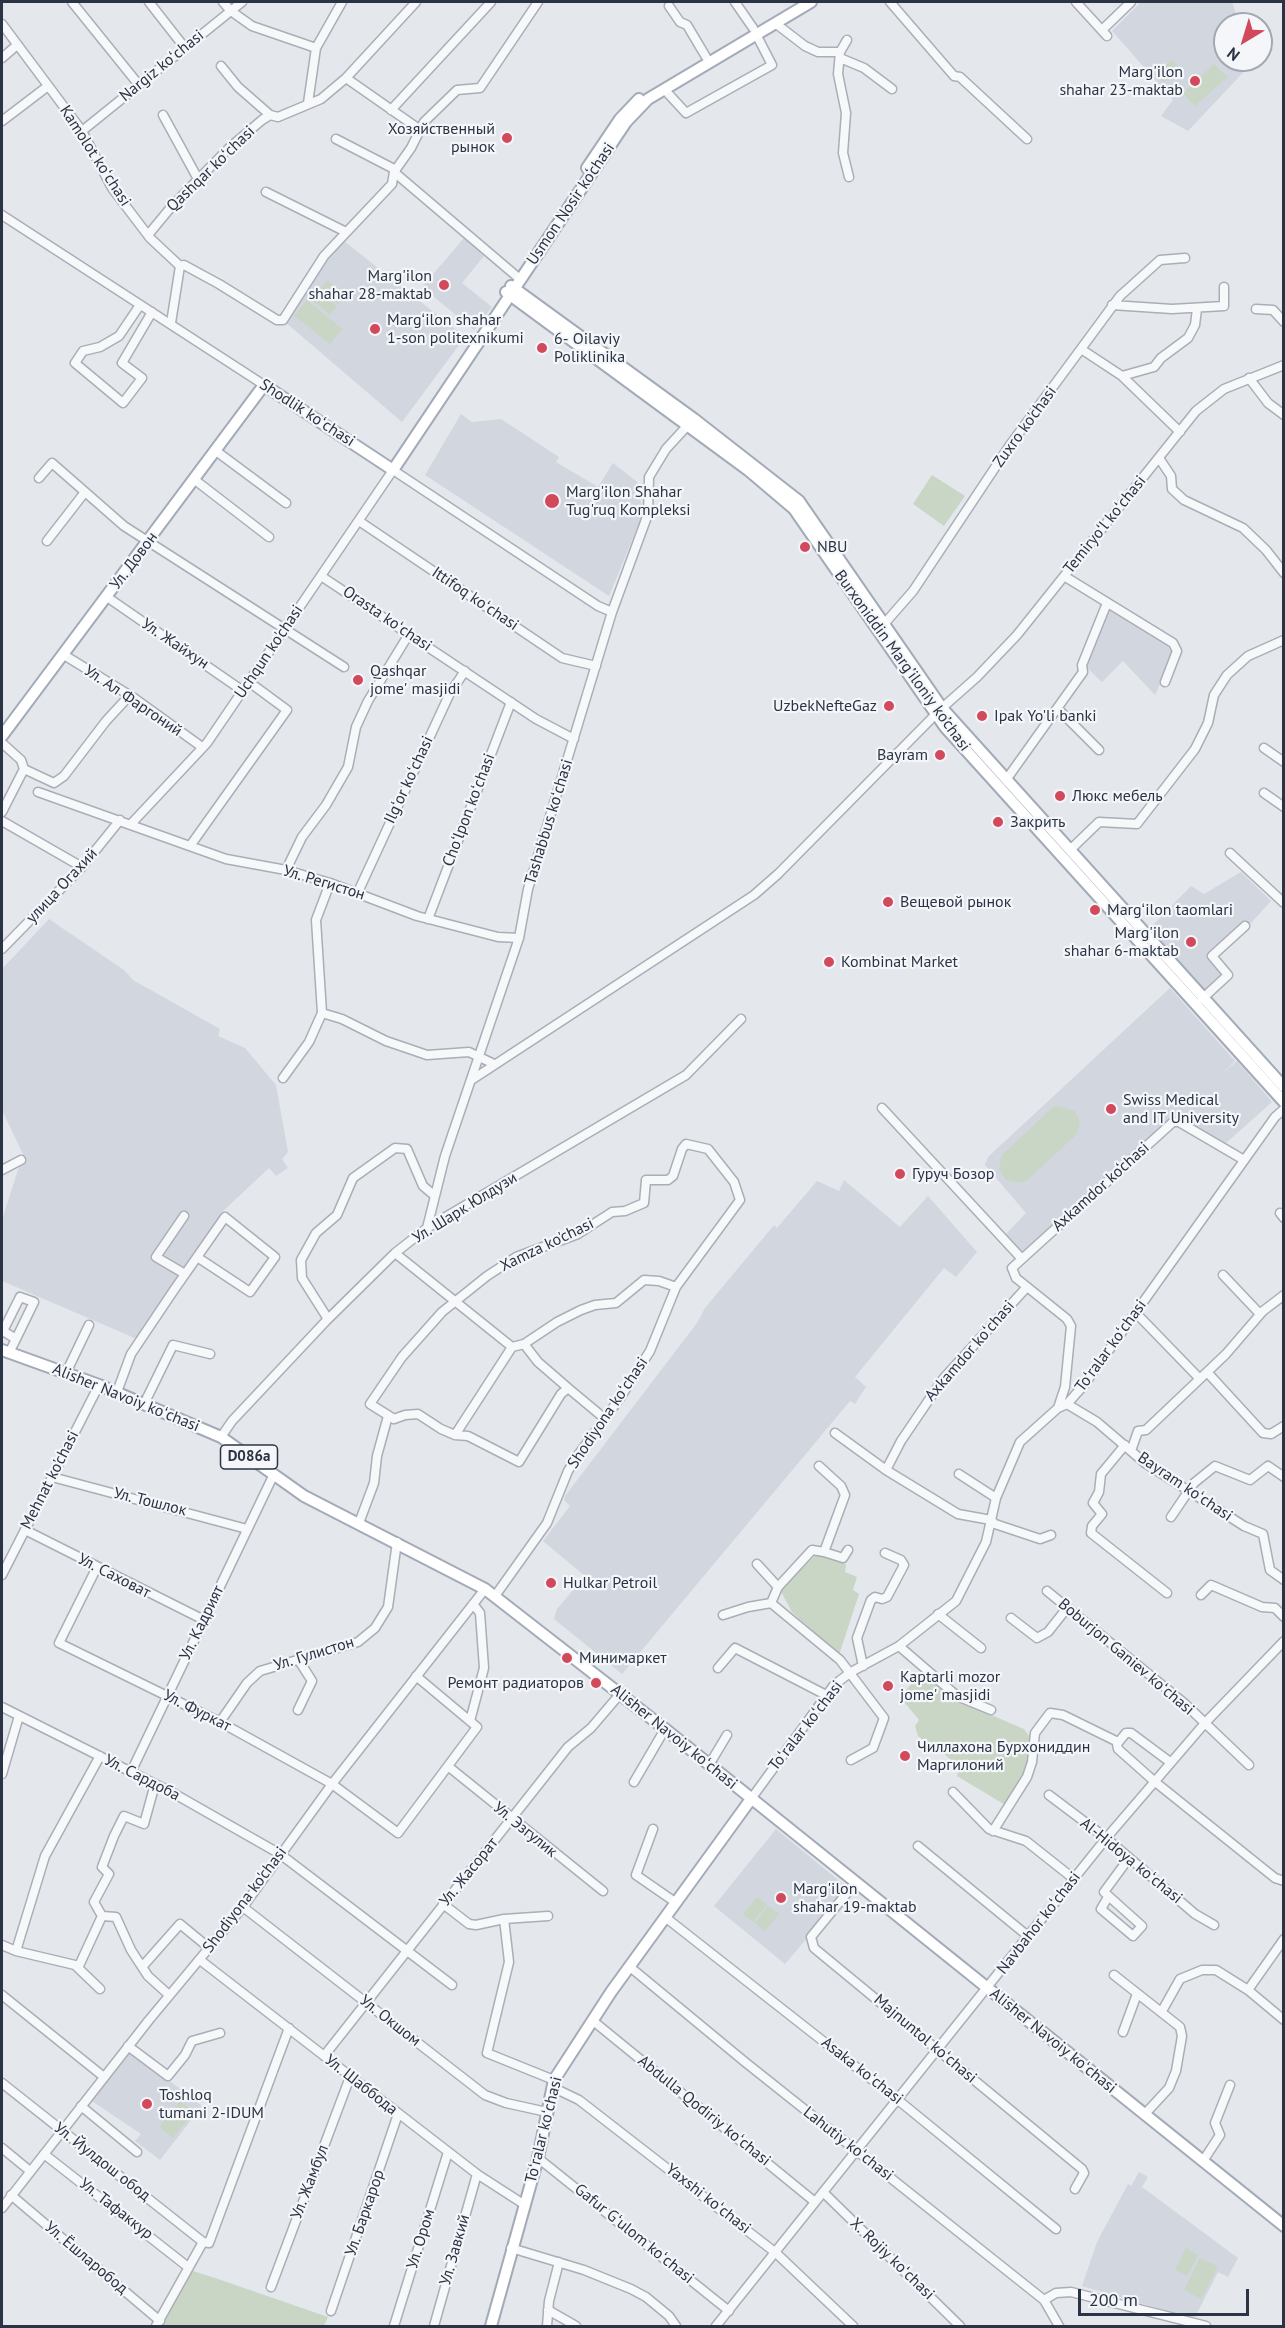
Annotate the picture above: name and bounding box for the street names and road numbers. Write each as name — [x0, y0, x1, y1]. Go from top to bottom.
street label: Nargiz koʻchasi — [116, 26, 208, 106]
street label: Kamolot koʻchasi — [55, 102, 135, 210]
street label: Qashqar koʻchasi — [163, 122, 259, 216]
street label: Usmon Nosir ko‘chasi — [523, 139, 619, 269]
street label: Shodlik koʻchasi — [256, 375, 358, 451]
street label: Zuxro ko'chasi — [989, 383, 1061, 471]
street label: Temiryoʻl koʻchasi — [1060, 472, 1150, 578]
street label: Ул. Довон — [106, 528, 162, 594]
street label: Ittifoq koʻchasi — [428, 563, 522, 635]
street label: Burxoniddin Marg’iloniy ko’chasi — [830, 567, 974, 755]
street label: Orasta koʻchasi — [339, 582, 435, 656]
street label: Uchqun ko'chasi — [231, 602, 307, 702]
street label: Ул. Жайхун — [138, 615, 212, 673]
street label: Ул. Ал Фаргоний — [80, 661, 186, 741]
street label: Ilgʻor koʻchasi — [380, 733, 438, 827]
street label: Choʻlpon koʻchasi — [439, 751, 499, 869]
street label: Tashabbus koʻchasi — [521, 757, 577, 887]
street label: улица Огахий — [22, 845, 102, 927]
street label: Ул. Регистон — [281, 861, 367, 905]
street label: Axkamdor ko‘chasi — [1048, 1138, 1154, 1236]
street label: Ул. Шарк Юлдузи — [409, 1168, 521, 1248]
street label: Xamza ko'chasi — [497, 1214, 597, 1276]
street label: Toʻralar koʻchasi — [1071, 1296, 1151, 1396]
street label: Axkamdor koʻchasi — [921, 1297, 1019, 1405]
street label: Shodiyona koʻchasi — [564, 1354, 652, 1472]
street label: Alisher Navoiy koʻchasi — [50, 1360, 202, 1436]
street label: Mehnat ko'chasi — [17, 1428, 83, 1532]
road number: D086a — [220, 1445, 278, 1469]
street label: Bayram koʻchasi — [1134, 1448, 1236, 1526]
street label: Ул. Тошлок — [111, 1484, 189, 1520]
street label: Ул. Саховат — [74, 1550, 154, 1602]
street label: Ул. Кадрият — [176, 1582, 228, 1664]
street label: Boburjon Ganiev koʻchasi — [1054, 1595, 1198, 1719]
street label: Ул. Гулистон — [272, 1633, 356, 1675]
street label: Toʻralar koʻchasi — [765, 1677, 847, 1775]
street label: Alisher Navoiy koʻchasi — [607, 1680, 741, 1794]
street label: Ул. Фуркат — [160, 1686, 234, 1736]
street label: Ул. Сардоба — [101, 1751, 183, 1805]
street label: Ул. Эзгулик — [489, 1798, 561, 1862]
street label: Al-Hidoya koʻchasi — [1076, 1814, 1186, 1908]
street label: Ул. Жасорат — [436, 1834, 502, 1910]
street label: Shodiyona ko'chasi — [199, 1843, 291, 1957]
street label: Navbahor koʻchasi — [993, 1868, 1085, 1978]
street label: Alisher Navoiy koʻchasi — [986, 1984, 1120, 2098]
street label: Majnuntol koʻchasi — [870, 1990, 980, 2088]
street label: Ул. Окшом — [356, 1991, 424, 2051]
street label: Asaka koʻchasi — [817, 2033, 907, 2109]
street label: Ул. Шаббода — [321, 2051, 401, 2119]
street label: Abdulla Qodiriy koʻchasi — [634, 2052, 774, 2170]
street label: Toʻralar koʻchasi — [521, 2075, 567, 2185]
street label: Lahutiy koʻchasi — [799, 2103, 897, 2185]
street label: Ул. Йулдош обод — [50, 2118, 154, 2206]
street label: Ул. Жамбул — [287, 2142, 333, 2222]
street label: Yaxshi koʻchasi — [662, 2160, 754, 2238]
street label: Ул. Баркарор — [341, 2167, 389, 2259]
street label: Ул. Тафаккур — [75, 2174, 157, 2244]
street label: Gafur Gʻulom koʻchasi — [570, 2180, 698, 2288]
street label: Ул. Ором — [403, 2207, 439, 2271]
street label: Ул. Завкий — [436, 2212, 474, 2288]
street label: X. Rojiy koʻchasi — [846, 2214, 938, 2304]
street label: Ул. Ёшларобод — [41, 2218, 131, 2298]

